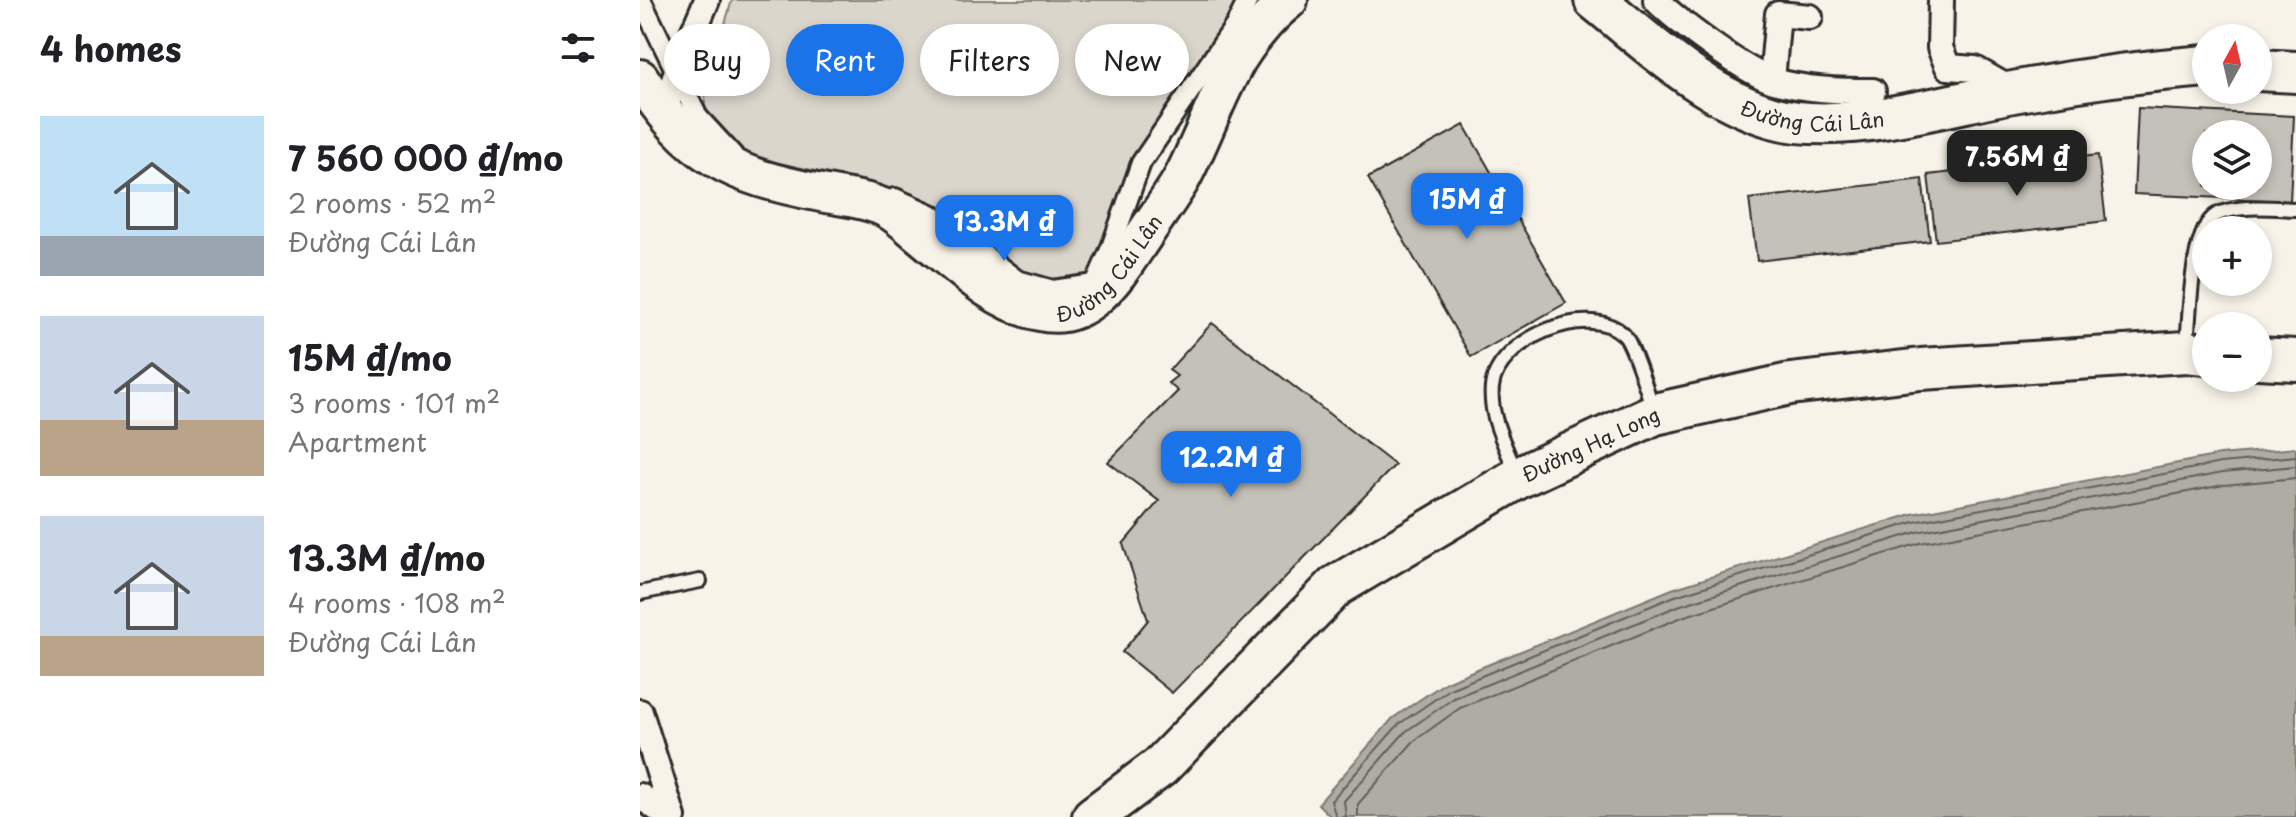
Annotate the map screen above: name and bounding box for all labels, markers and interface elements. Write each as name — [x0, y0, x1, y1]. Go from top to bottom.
text: 4 homes — [40, 22, 182, 74]
chip: Buy — [664, 24, 770, 96]
chip: Rent — [786, 24, 904, 96]
chip: Filters — [920, 24, 1059, 96]
chip: New — [1075, 24, 1189, 96]
north arrow — [2192, 24, 2272, 104]
map controls — [2192, 24, 2272, 392]
icon: filters — [556, 26, 600, 70]
street label: Đường Cái Lân — [1736, 92, 1886, 139]
button: layers — [2192, 120, 2272, 200]
pin: 7.56M ₫ — [1943, 130, 2091, 198]
text: 7 560 000 ₫/mo — [288, 131, 563, 183]
text: 7.56M ₫ — [1965, 136, 2069, 175]
icon: home — [104, 148, 200, 244]
pin: 15M ₫ — [1411, 173, 1523, 241]
text: 15M ₫ — [1429, 179, 1505, 218]
text: 2 rooms · 52 m² — [288, 183, 496, 222]
pin: 13.3M ₫ — [930, 195, 1078, 263]
text: 13.3M ₫ — [953, 201, 1055, 240]
street label: Đường Cái Lân — [1054, 208, 1169, 329]
button: + — [2192, 216, 2272, 296]
text: Đường Cái Lân — [288, 222, 477, 261]
button: − — [2192, 312, 2272, 392]
text: 15M ₫/mo — [288, 331, 452, 383]
icon: home — [104, 348, 200, 444]
text: 3 rooms · 101 m² — [288, 383, 500, 422]
street label: Đường Hạ Long — [1517, 399, 1665, 489]
text: Apartment — [288, 422, 427, 461]
pin: 12.2M ₫ — [1157, 431, 1305, 499]
text: 12.2M ₫ — [1179, 437, 1283, 476]
text: 13.3M ₫/mo — [288, 531, 485, 583]
icon: home — [104, 548, 200, 644]
text: 4 rooms · 108 m² — [288, 583, 506, 622]
text: Đường Cái Lân — [288, 622, 477, 661]

